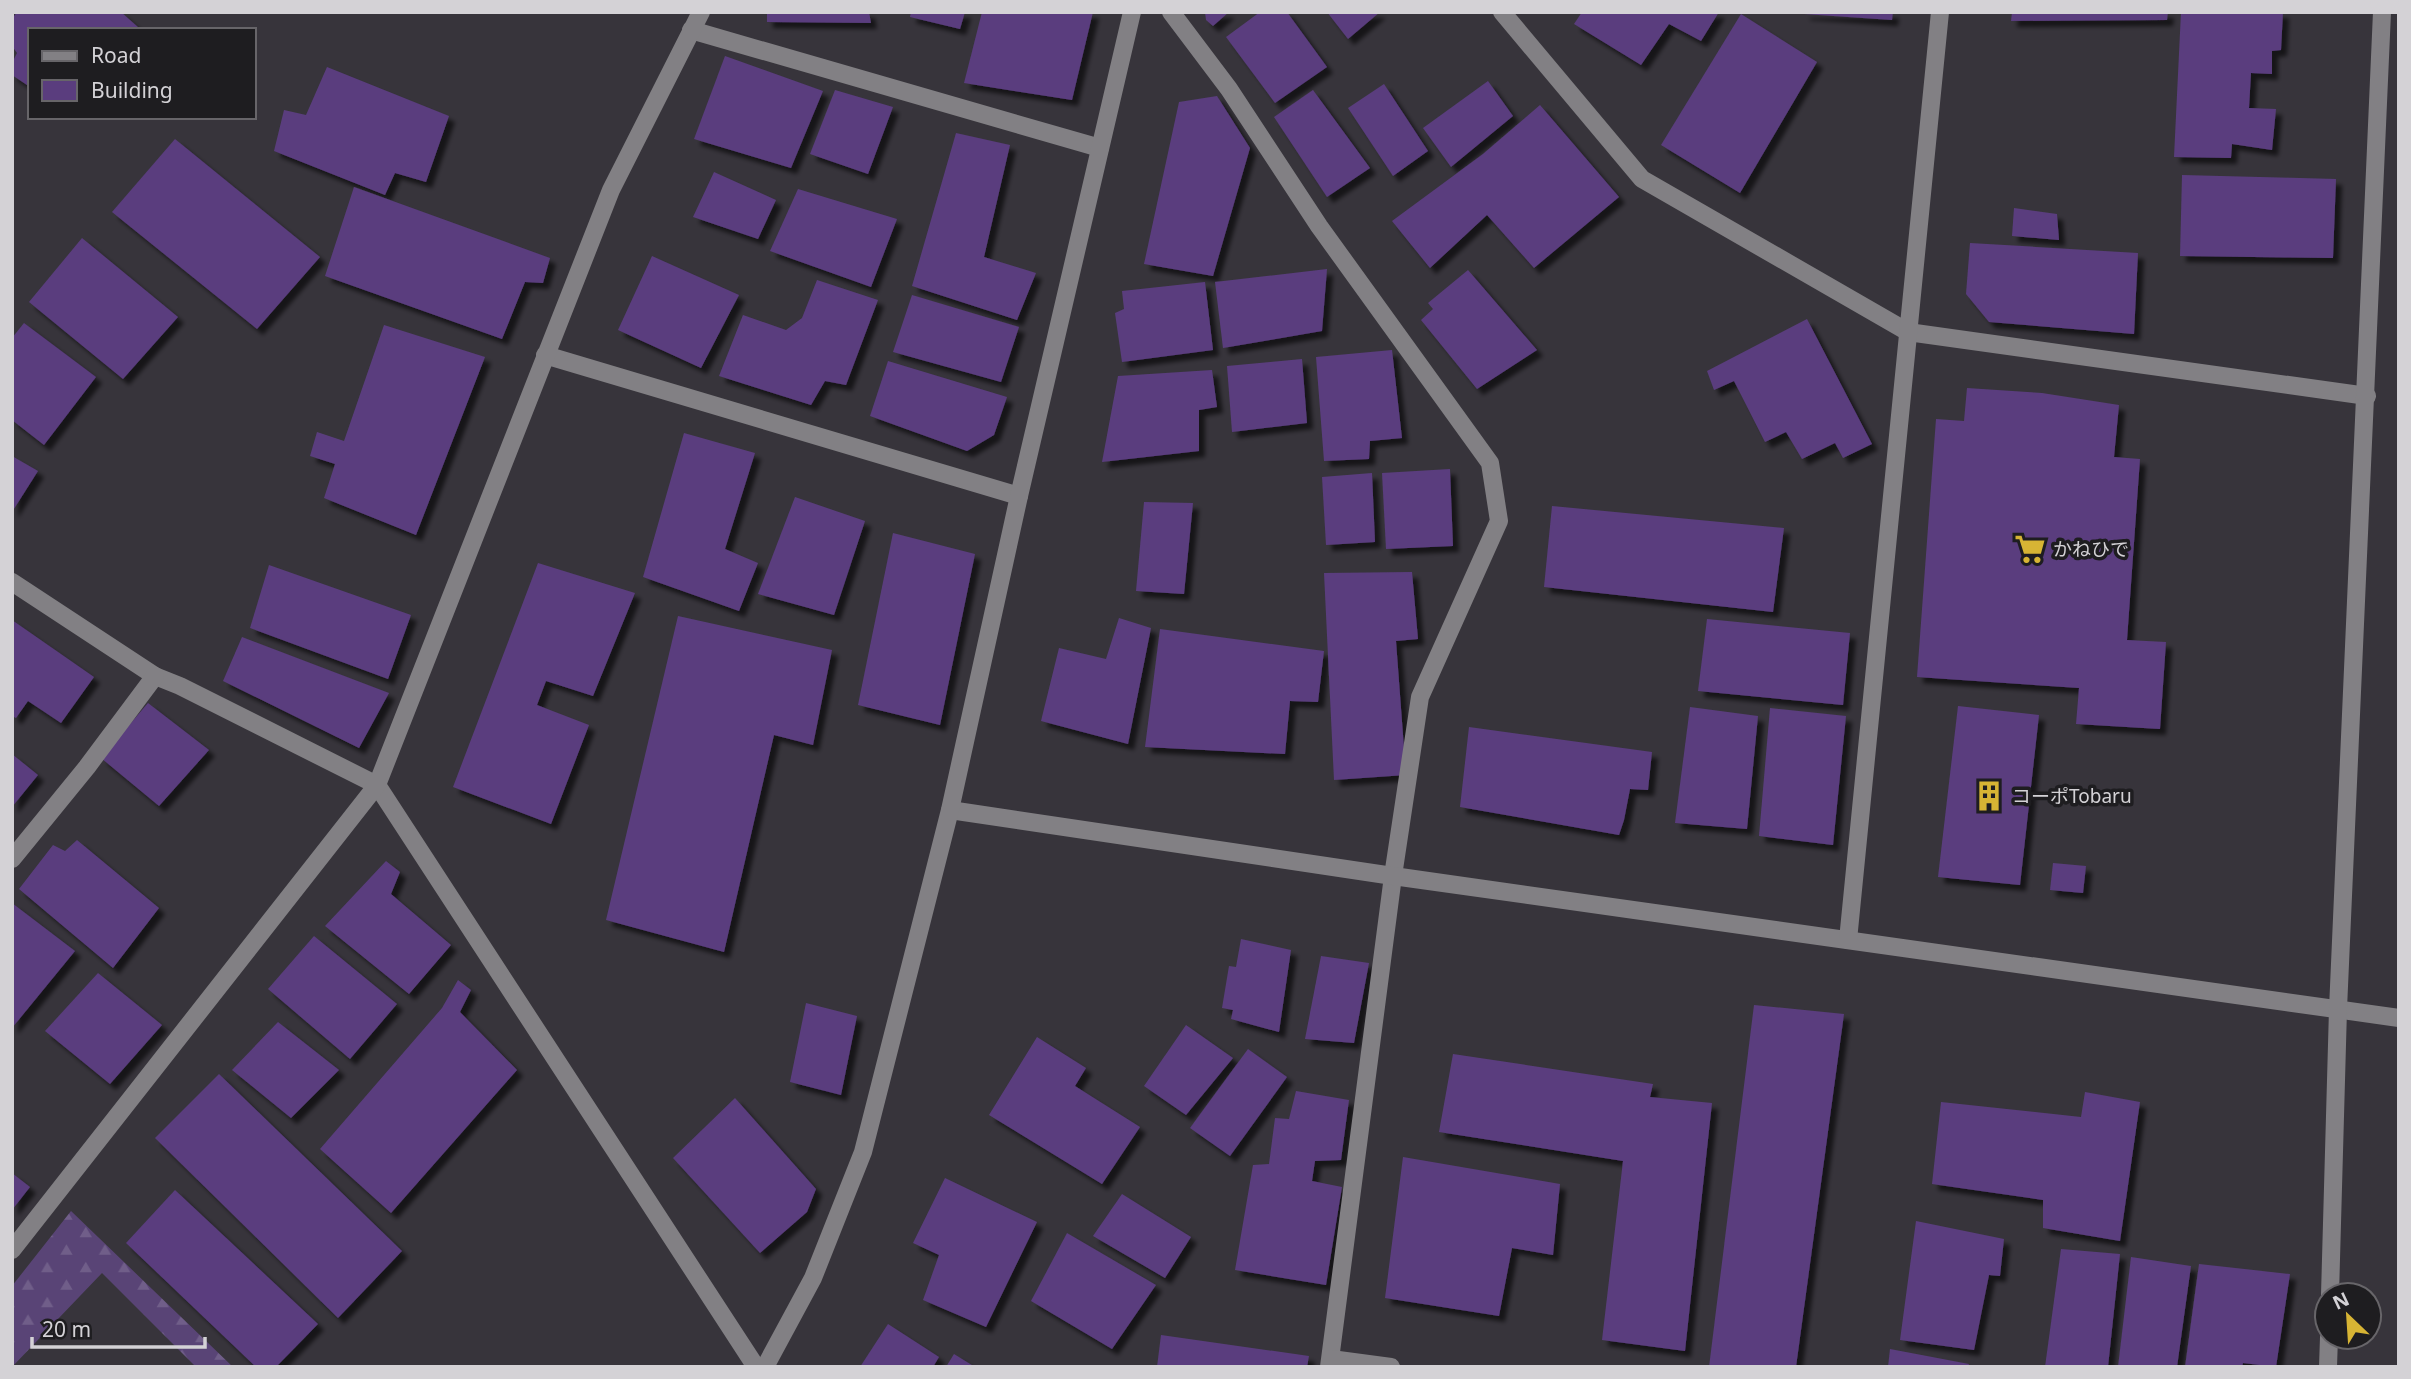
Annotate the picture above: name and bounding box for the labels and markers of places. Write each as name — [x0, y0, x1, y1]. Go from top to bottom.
supermarket icon: かねひで — [2013, 532, 2047, 566]
place label: かねひで — [2053, 536, 2129, 562]
building icon: コーポTobaru — [1972, 779, 2006, 813]
place label: コーポTobaru — [2012, 783, 2132, 809]

